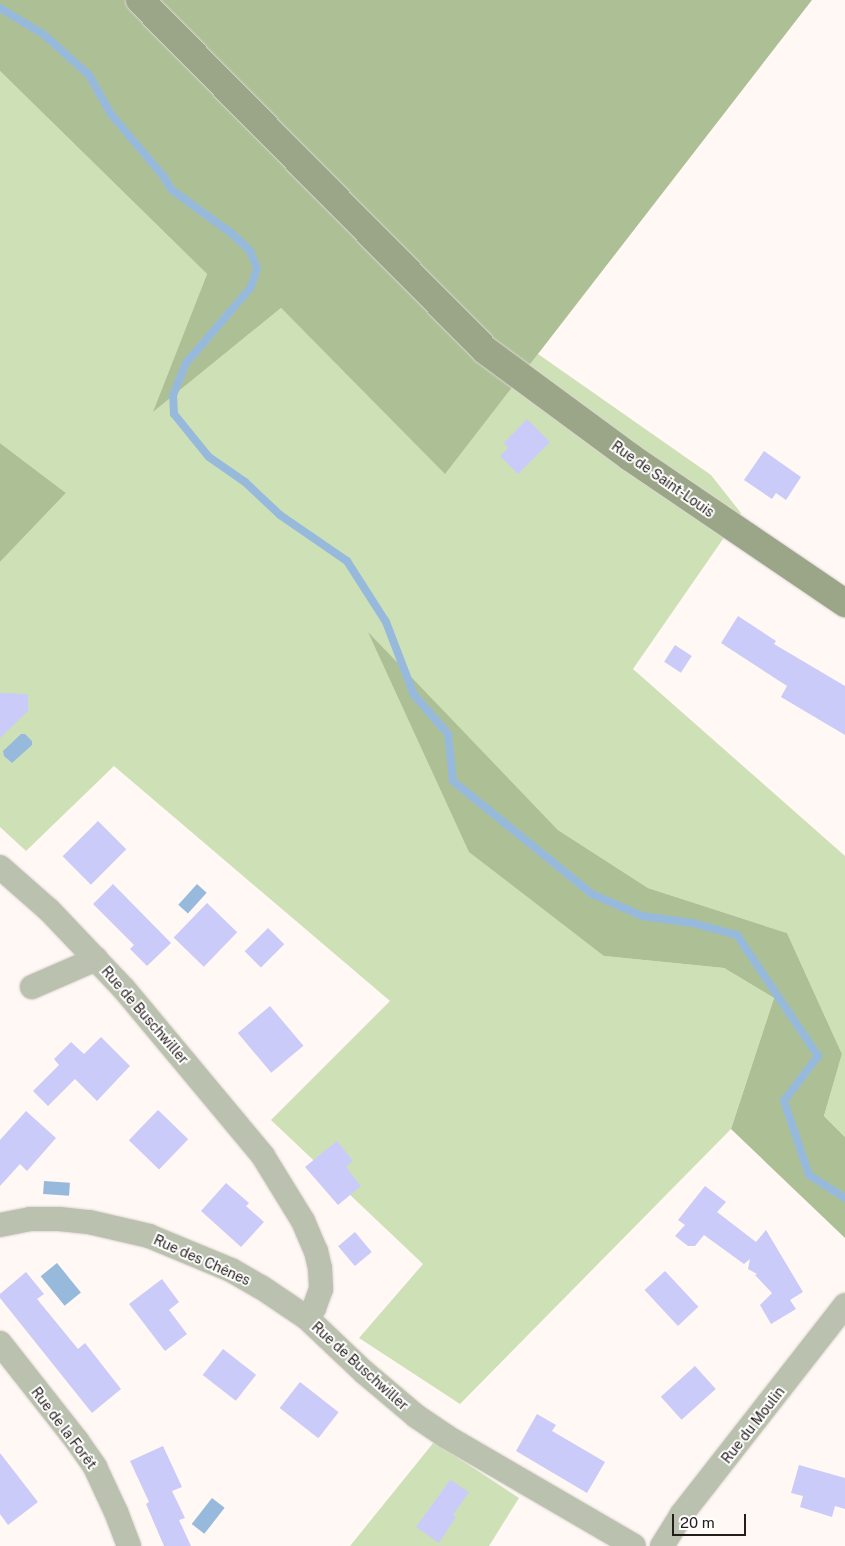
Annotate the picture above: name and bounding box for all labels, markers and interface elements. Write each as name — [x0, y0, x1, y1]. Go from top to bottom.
street label: Rue de Saint-Louis — [608, 437, 718, 521]
street label: Rue de Buschwiller — [98, 963, 192, 1067]
street label: Rue des Chênes — [151, 1231, 253, 1289]
street label: Rue de Buschwiller — [308, 1318, 412, 1414]
street label: Rue du Moulin — [718, 1383, 788, 1467]
street label: Rue de la Forêt — [28, 1384, 100, 1472]
scale bar — [675, 1504, 749, 1536]
text: 20 m — [680, 1514, 715, 1531]

